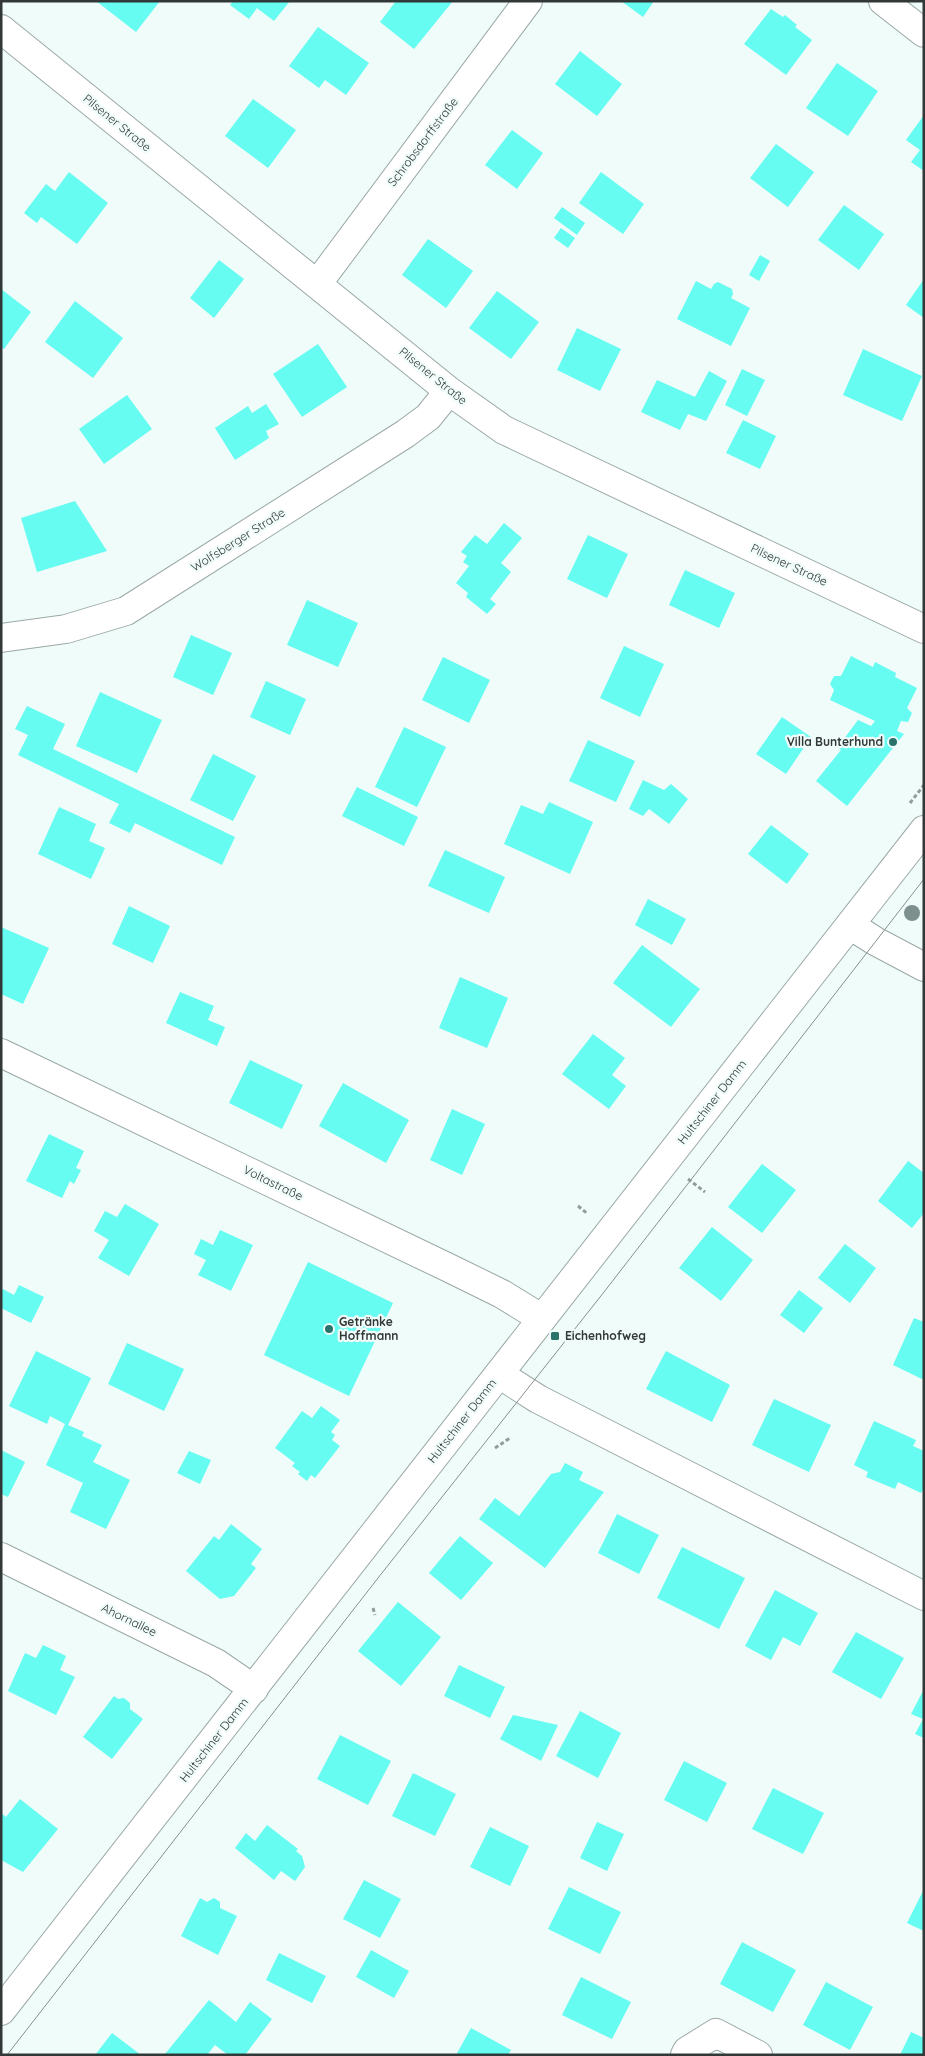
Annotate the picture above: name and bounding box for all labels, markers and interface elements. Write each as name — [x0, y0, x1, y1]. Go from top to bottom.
street label: Pilsener Straße — [80, 91, 154, 155]
street label: Schrobsdorffstraße — [384, 94, 461, 189]
street label: Pilsener Straße — [396, 344, 470, 408]
street label: Wolfsberger Straße — [188, 504, 288, 575]
street label: Pilsener Straße — [748, 540, 830, 589]
place label: Villa Bunterhund — [787, 734, 883, 749]
marker: Villa Bunterhund — [887, 736, 899, 748]
street label: Hultschiner Damm — [674, 1056, 749, 1147]
street label: Voltastraße — [241, 1162, 306, 1204]
place label: Getränke Hoffmann — [339, 1314, 399, 1343]
marker: Getränke Hoffmann — [323, 1323, 335, 1335]
place label: Eichenhofweg — [565, 1328, 646, 1343]
marker: Eichenhofweg — [549, 1330, 561, 1342]
street label: Hultschiner Damm — [424, 1375, 499, 1466]
street label: Ahornallee — [99, 1600, 159, 1639]
street label: Hultschiner Damm — [176, 1694, 251, 1785]

